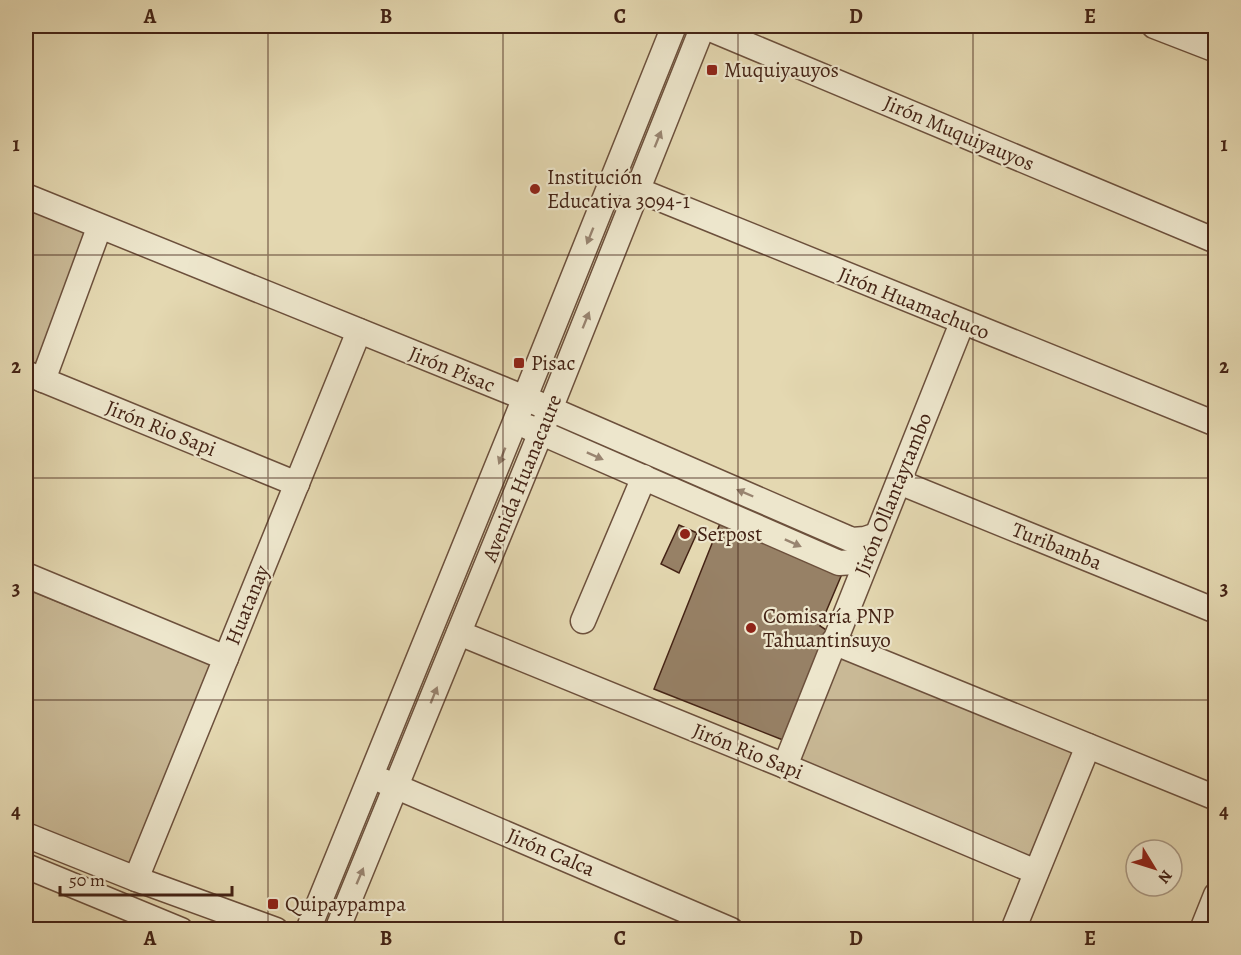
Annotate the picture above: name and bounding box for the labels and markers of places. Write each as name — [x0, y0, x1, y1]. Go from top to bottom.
place label: Muquiyauyos — [724, 56, 839, 84]
marker: Muquiyauyos — [705, 63, 719, 77]
place label: Institución Educativa 3094-1 — [547, 163, 690, 215]
marker: Institución Educativa 3094-1 — [528, 182, 542, 196]
place label: Pisac — [531, 349, 576, 377]
marker: Pisac — [512, 356, 526, 370]
place label: Serpost — [697, 520, 762, 548]
marker: Serpost — [678, 527, 692, 541]
place label: Comisaría PNP Tahuantinsuyo — [763, 602, 894, 654]
marker: Comisaría PNP Tahuantinsuyo — [744, 621, 758, 635]
place label: Quipaypampa — [285, 890, 406, 918]
marker: Quipaypampa — [266, 897, 280, 911]

